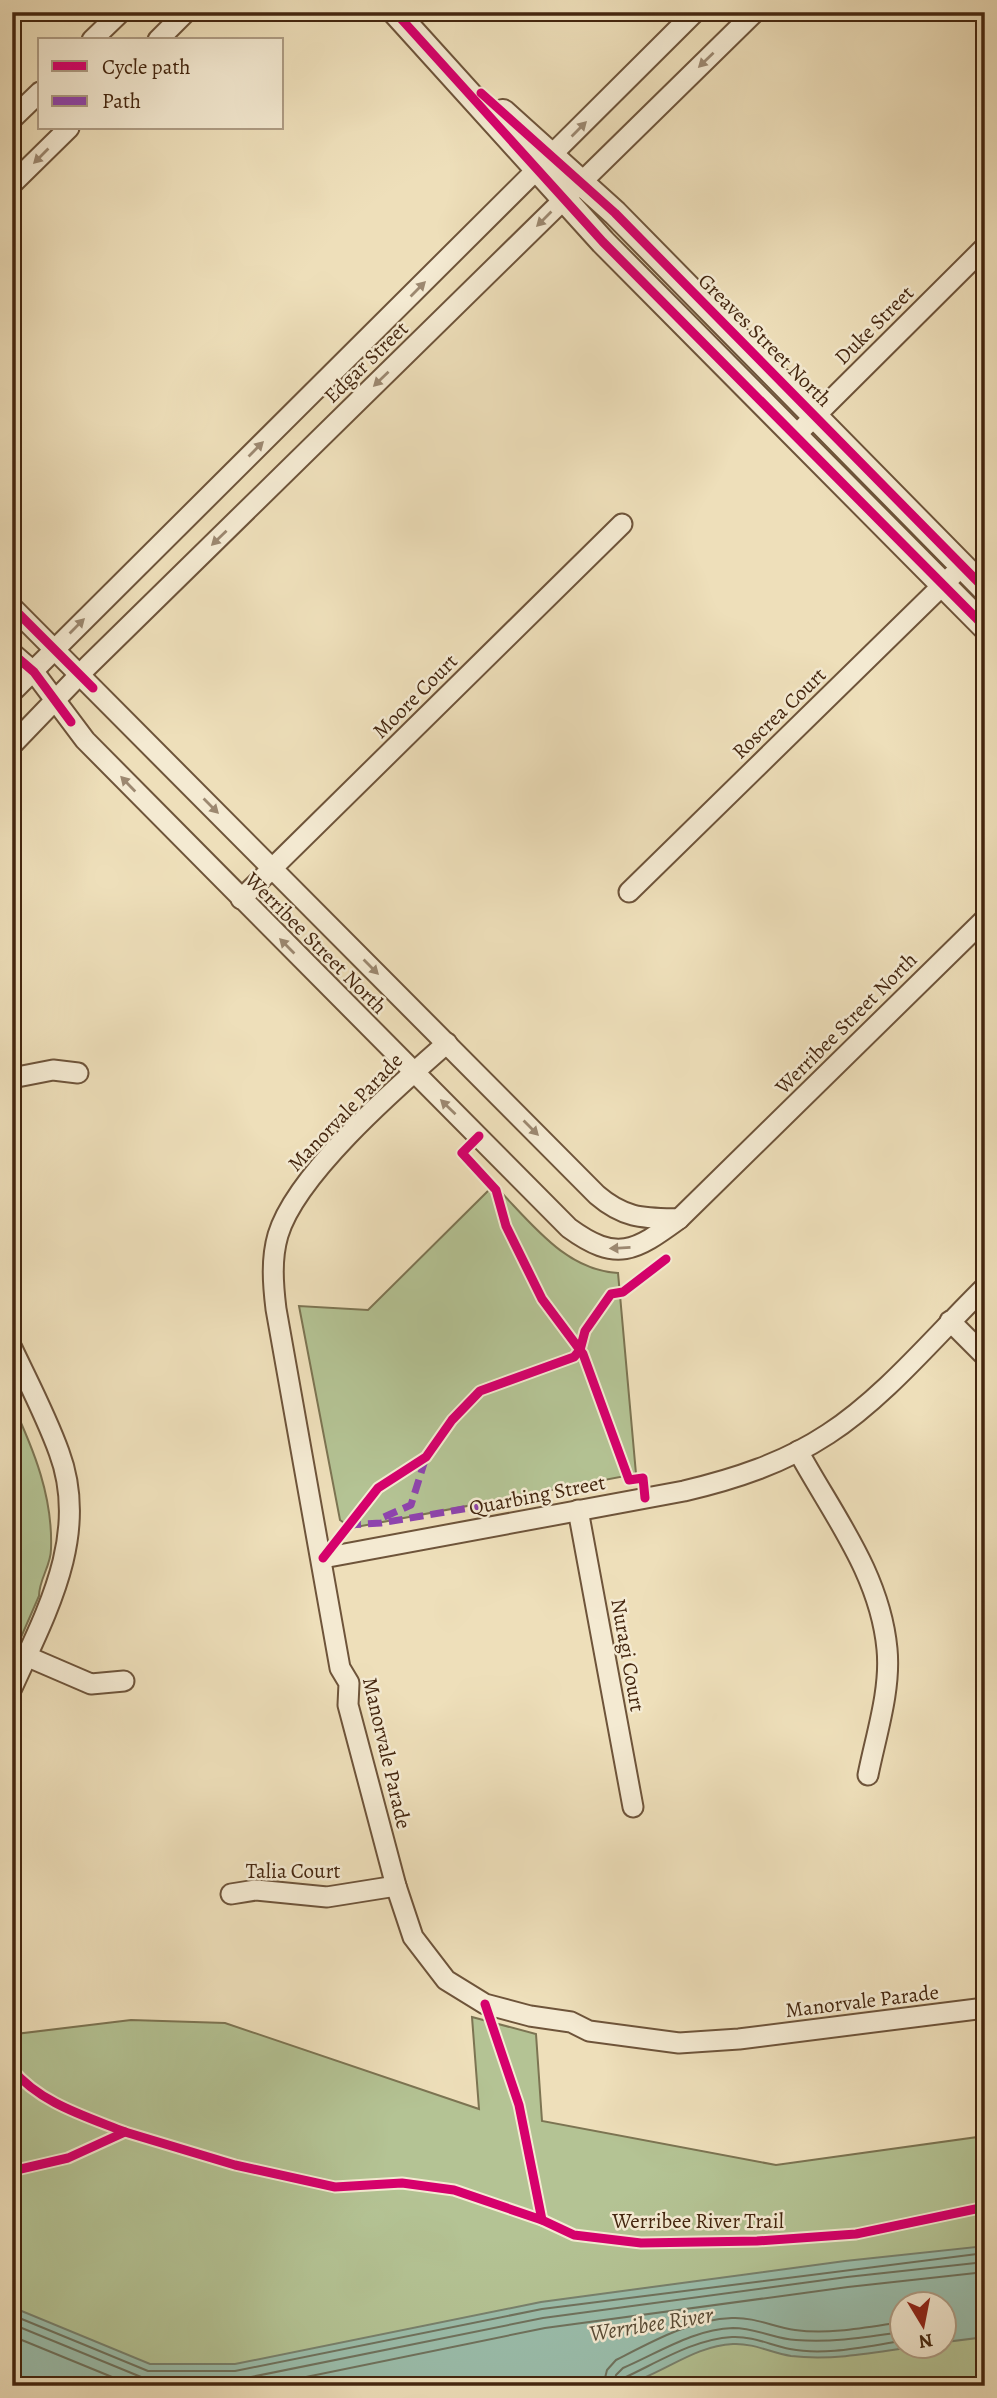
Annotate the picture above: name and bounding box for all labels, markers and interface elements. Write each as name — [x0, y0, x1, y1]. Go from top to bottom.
legend — [38, 38, 284, 130]
one-way arrow — [698, 51, 715, 67]
text: Cycle path — [102, 53, 191, 81]
text: Path — [102, 87, 141, 115]
one-way arrow — [571, 120, 588, 137]
one-way arrow — [33, 147, 49, 164]
one-way arrow — [535, 211, 552, 228]
street label: Greaves Street North — [692, 267, 838, 413]
street label: Duke Street — [828, 279, 920, 371]
one-way arrow — [409, 280, 426, 297]
street label: Edgar Street — [318, 315, 414, 409]
one-way arrow — [373, 370, 390, 387]
one-way arrow — [247, 441, 264, 457]
one-way arrow — [211, 529, 228, 545]
one-way arrow — [68, 617, 85, 634]
street label: Moore Court — [366, 647, 464, 745]
street label: Roscrea Court — [726, 661, 832, 765]
one-way arrow — [120, 776, 136, 793]
one-way arrow — [202, 797, 219, 814]
street label: Werribee Street North — [238, 865, 393, 1020]
one-way arrow — [279, 938, 296, 955]
street label: Werribee Street North — [768, 946, 923, 1101]
one-way arrow — [363, 958, 380, 975]
street label: Manorvale Parade — [281, 1047, 409, 1177]
one-way arrow — [441, 1099, 457, 1116]
one-way arrow — [523, 1120, 540, 1137]
one-way arrow — [608, 1242, 630, 1253]
street label: Quarbing Street — [466, 1468, 608, 1522]
street label: Nuragi Court — [604, 1596, 652, 1714]
street label: Manorvale Parade — [356, 1675, 418, 1831]
street label: Talia Court — [246, 1857, 340, 1885]
street label: Manorvale Parade — [784, 1978, 940, 2024]
street label: Werribee River Trail — [611, 2207, 784, 2235]
north arrow — [888, 2290, 958, 2360]
water label: Werribee River — [587, 2299, 716, 2349]
text: N — [917, 2327, 935, 2355]

